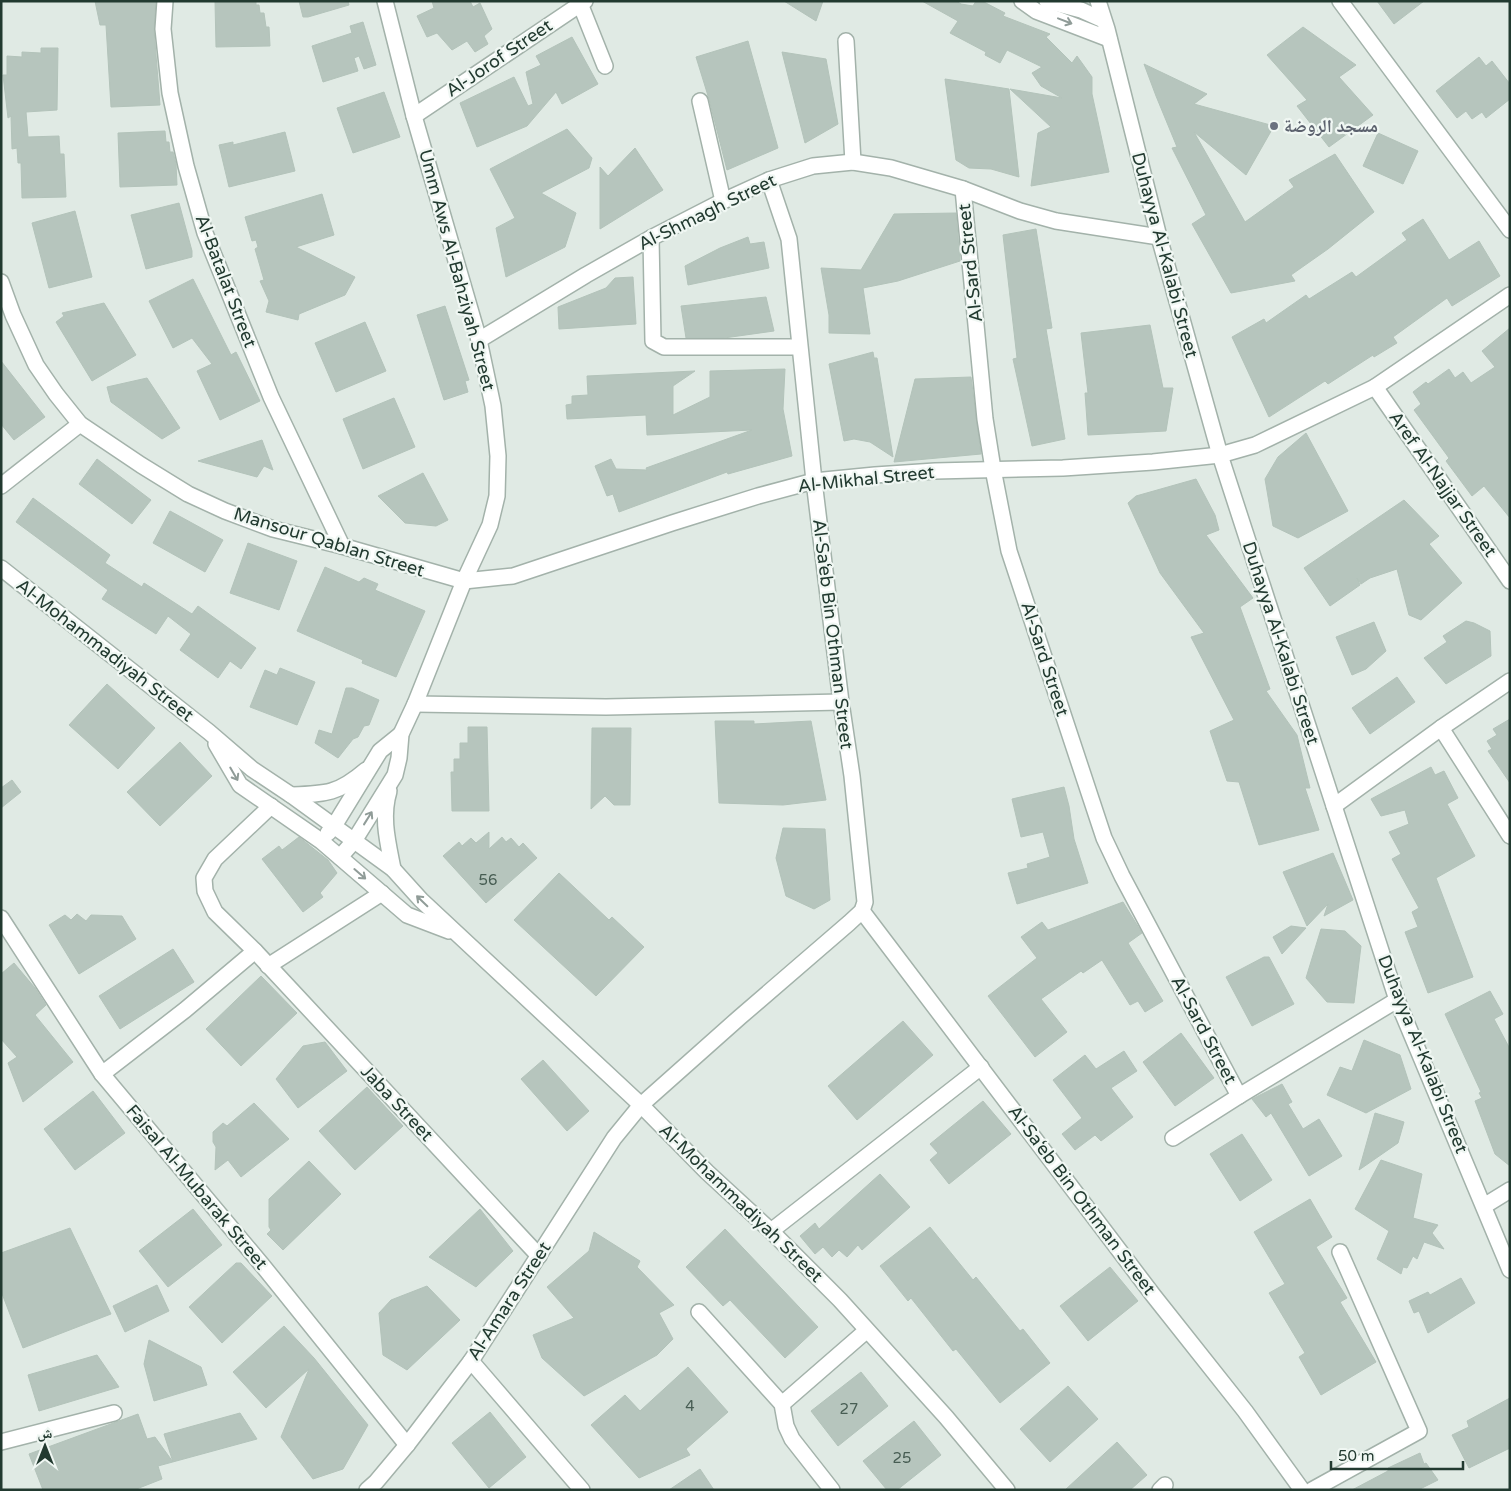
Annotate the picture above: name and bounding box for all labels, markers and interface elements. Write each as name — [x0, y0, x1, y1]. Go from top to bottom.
street label: Al-Jorof Street — [441, 14, 557, 102]
one-way arrow — [1056, 17, 1072, 26]
place label: مسجد الروضة — [1284, 115, 1378, 137]
marker: مسجد الروضة — [1268, 120, 1280, 132]
street label: Umm Aws Al-Bahziyah Street — [414, 147, 500, 393]
street label: Duhayya Al-Kalabi Street — [1127, 150, 1203, 360]
street label: Al-Shmagh Street — [634, 169, 780, 255]
street label: Al-Sard Street — [953, 203, 987, 323]
street label: Al-Batalat Street — [190, 211, 262, 351]
street label: Aref Al-Najjar Street — [1384, 407, 1502, 561]
street label: Al-Mikhal Street — [797, 461, 936, 497]
street label: Mansour Qablan Street — [231, 503, 427, 582]
street label: Al-Sa‘eb Bin Othman Street — [808, 518, 858, 751]
street label: Duhayya Al-Kalabi Street — [1238, 539, 1324, 747]
street label: Al-Mohammadiyah Street — [12, 574, 198, 726]
street label: Al-Sard Street — [1016, 599, 1074, 719]
one-way arrow — [229, 766, 239, 781]
one-way arrow — [364, 811, 374, 825]
one-way arrow — [354, 869, 367, 880]
house number: 56 — [479, 871, 497, 889]
one-way arrow — [416, 895, 429, 907]
street label: Duhayya Al-Kalabi Street — [1373, 952, 1473, 1157]
street label: Al-Sard Street — [1166, 972, 1242, 1088]
street label: Jaba Street — [356, 1060, 438, 1146]
street label: Faisal Al-Mubarak Street — [121, 1100, 273, 1274]
street label: Al-Sa‘eb Bin Othman Street — [1003, 1101, 1161, 1299]
street label: Al-Mohammadiyah Street — [655, 1119, 827, 1287]
street label: Al-Amara Street — [462, 1238, 556, 1364]
house number: 4 — [685, 1397, 695, 1415]
house number: 27 — [840, 1400, 858, 1418]
north arrow — [20, 1421, 70, 1471]
text: ش — [38, 1425, 53, 1442]
scale bar — [1331, 1438, 1464, 1470]
text: 50 m — [1338, 1447, 1375, 1465]
house number: 25 — [893, 1449, 911, 1467]

